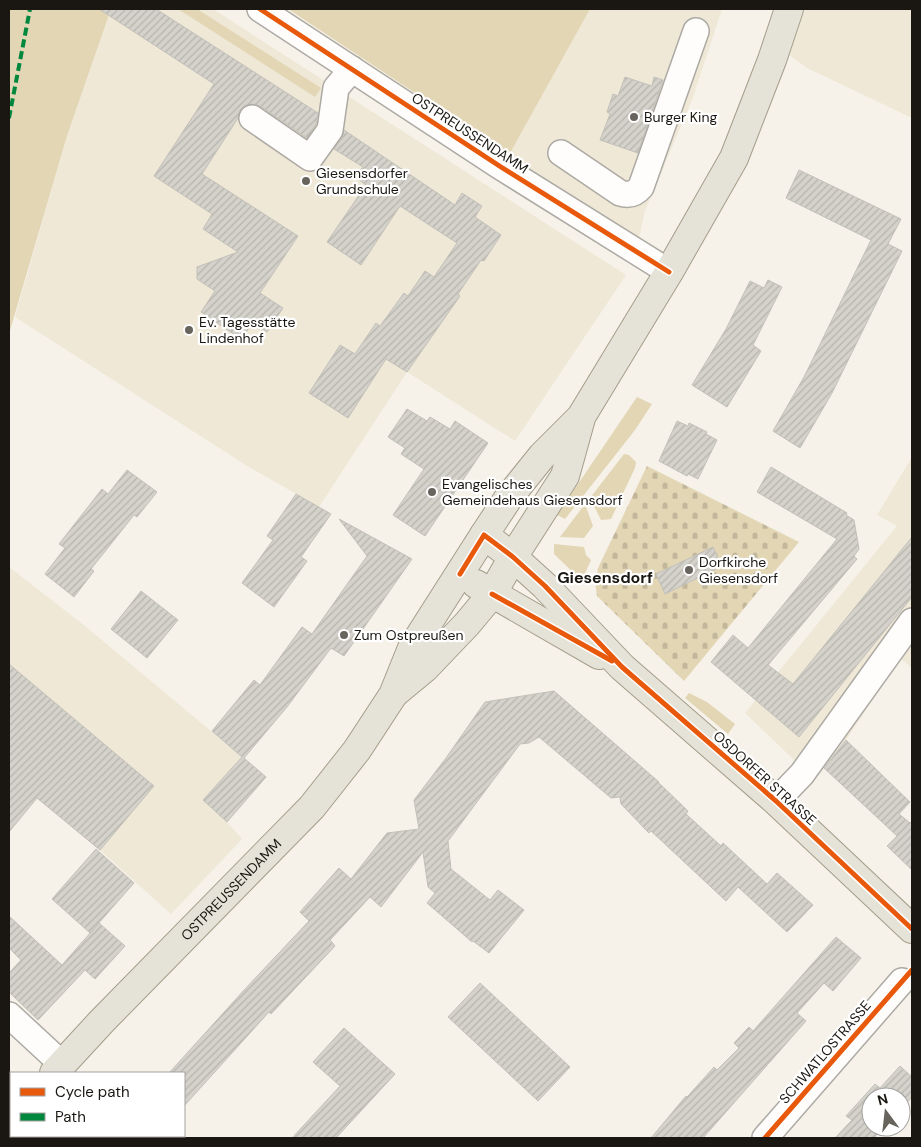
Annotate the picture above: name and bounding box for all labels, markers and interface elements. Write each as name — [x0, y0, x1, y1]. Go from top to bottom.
street label: OSTPREUSSENDAMM — [408, 89, 532, 177]
place label: Burger King — [644, 108, 717, 126]
marker: Burger King — [628, 111, 640, 123]
place label: Giesensdorfer Grundschule — [316, 164, 408, 198]
marker: Giesensdorfer Grundschule — [300, 175, 312, 187]
place label: Ev. Tagesstätte Lindenhof — [199, 313, 296, 347]
marker: Ev. Tagesstätte Lindenhof — [183, 324, 195, 336]
place label: Evangelisches Gemeindehaus Giesensdorf — [442, 475, 623, 509]
marker: Evangelisches Gemeindehaus Giesensdorf — [426, 486, 438, 498]
place label: Dorfkirche Giesensdorf — [699, 553, 778, 587]
marker: Dorfkirche Giesensdorf — [683, 564, 695, 576]
district label: Giesensdorf — [557, 567, 653, 588]
place label: Zum Ostpreußen — [354, 626, 464, 644]
marker: Zum Ostpreußen — [338, 629, 350, 641]
street label: OSDORFER STRASSE — [710, 727, 820, 829]
street label: OSTPREUSSENDAMM — [177, 835, 285, 944]
street label: SCHWATLOSTRASSE — [775, 997, 875, 1107]
legend — [10, 1072, 185, 1137]
text: Cycle path — [55, 1082, 130, 1102]
north arrow — [861, 1087, 911, 1137]
text: N — [875, 1089, 890, 1109]
text: Path — [55, 1107, 86, 1127]

